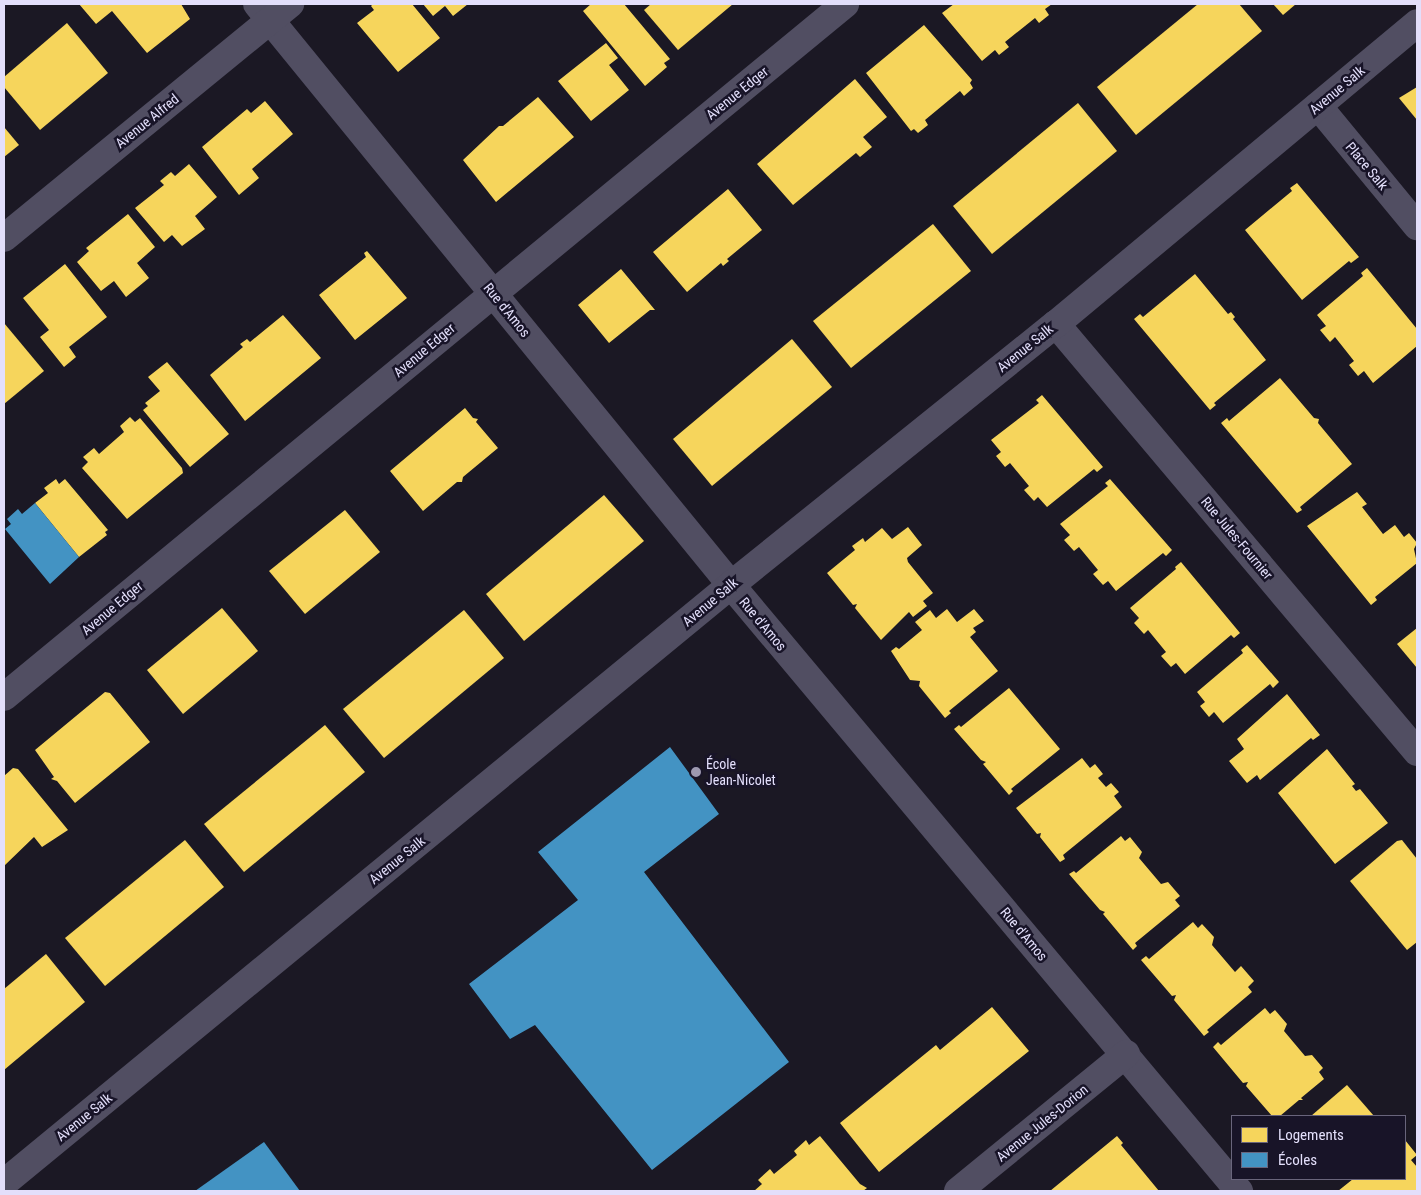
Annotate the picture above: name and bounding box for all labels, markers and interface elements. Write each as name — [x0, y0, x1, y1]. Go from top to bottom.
street label: Avenue Salk — [1306, 62, 1368, 118]
street label: Avenue Edger — [703, 63, 771, 123]
street label: Avenue Alfred — [112, 90, 182, 152]
street label: Place Salk — [1342, 139, 1392, 193]
street label: Rue d'Amos — [480, 280, 534, 340]
street label: Avenue Edger — [390, 319, 458, 381]
street label: Avenue Salk — [994, 320, 1056, 376]
street label: Rue Jules-Fournier — [1198, 493, 1276, 583]
street label: Avenue Salk — [679, 574, 741, 630]
street label: Avenue Edger — [78, 577, 146, 639]
street label: Rue d'Amos — [736, 594, 790, 654]
place label: École Jean-Nicolet — [706, 756, 776, 789]
marker: École Jean-Nicolet — [690, 766, 702, 778]
street label: Avenue Salk — [366, 832, 428, 888]
street label: Rue d'Amos — [997, 904, 1051, 964]
street label: Avenue Jules-Dorion — [993, 1081, 1091, 1165]
street label: Avenue Salk — [53, 1089, 115, 1145]
legend — [1231, 1115, 1406, 1180]
text: Logements — [1278, 1126, 1344, 1144]
text: Écoles — [1278, 1151, 1317, 1169]

